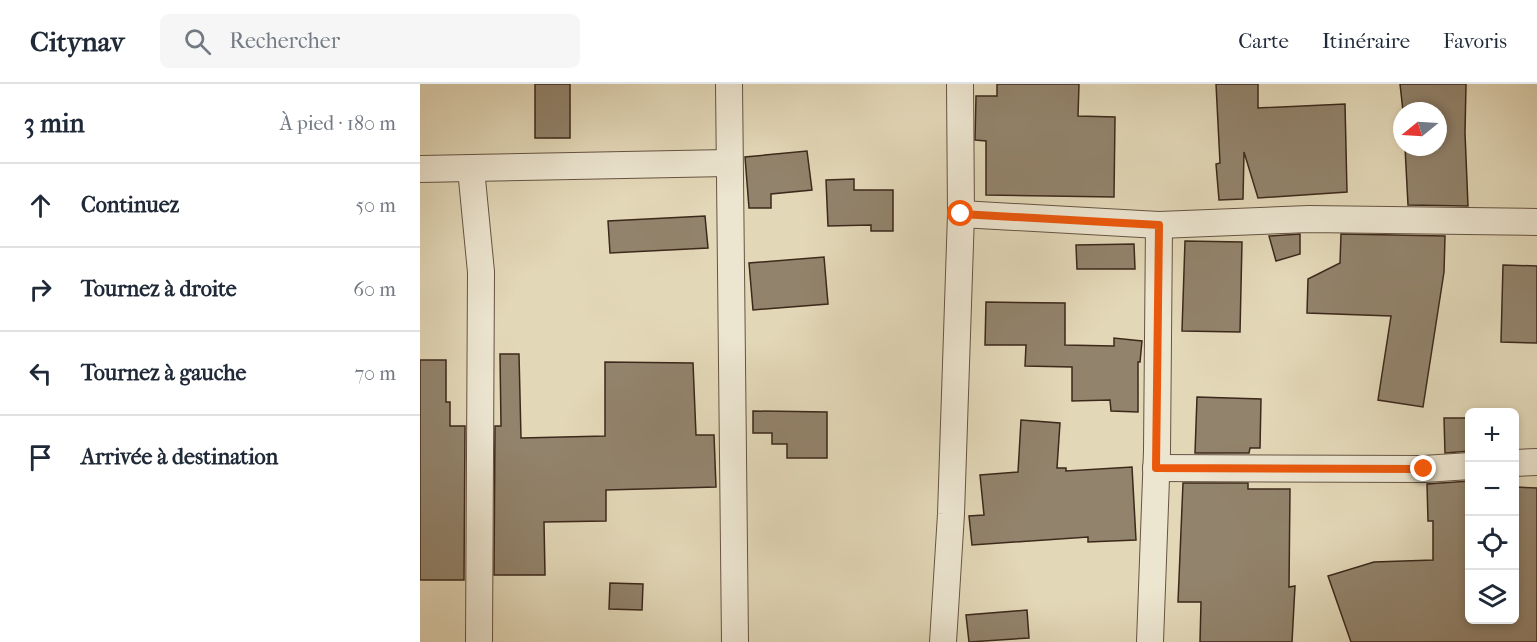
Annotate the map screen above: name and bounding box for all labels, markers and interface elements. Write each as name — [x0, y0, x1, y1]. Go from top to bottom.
search box — [160, 14, 580, 68]
text: Citynav — [30, 25, 124, 58]
icon: search — [181, 25, 214, 58]
text: Rechercher — [229, 28, 340, 54]
text: Carte — [1238, 29, 1289, 53]
text: Itinéraire — [1322, 29, 1410, 53]
text: Favoris — [1443, 29, 1507, 53]
north arrow — [1393, 102, 1447, 156]
text: 3 min — [24, 108, 85, 139]
text: À pied · 180 m — [280, 112, 396, 135]
icon: ahead — [24, 189, 57, 222]
text: Continuez — [81, 192, 179, 218]
text: 50 m — [355, 194, 396, 217]
route start — [947, 200, 973, 226]
icon: right — [24, 273, 57, 306]
text: Tournez à droite — [81, 276, 237, 302]
text: 60 m — [353, 278, 396, 301]
icon: left — [24, 357, 57, 390]
text: Tournez à gauche — [81, 360, 246, 386]
text: 70 m — [354, 362, 396, 385]
map controls — [1465, 408, 1519, 624]
button: + — [1465, 408, 1519, 462]
icon: arrive — [24, 441, 57, 474]
text: Arrivée à destination — [81, 444, 278, 470]
route end — [1410, 455, 1436, 481]
button: − — [1465, 462, 1519, 516]
button: locate — [1465, 516, 1519, 570]
button: layers — [1465, 570, 1519, 624]

